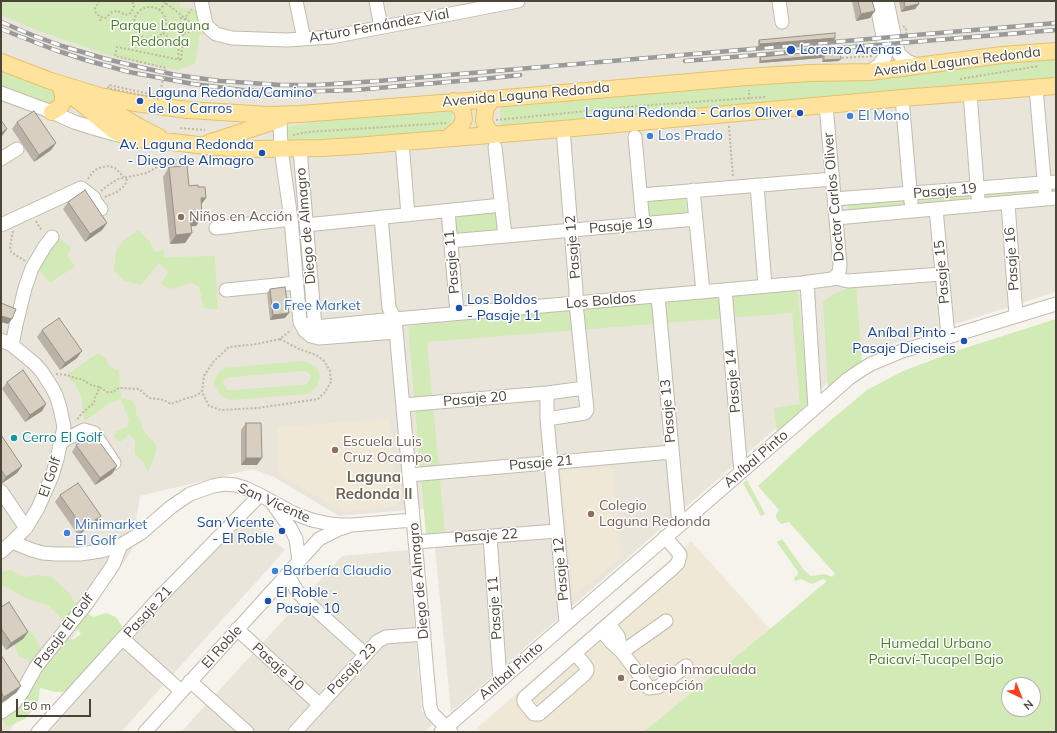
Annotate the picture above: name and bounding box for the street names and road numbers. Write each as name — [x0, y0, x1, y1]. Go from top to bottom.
street label: Arturo Fernández Vial — [308, 5, 450, 47]
street label: Avenida Laguna Redonda — [872, 43, 1042, 81]
street label: Avenida Laguna Redonda — [441, 79, 611, 111]
street label: Doctor Carlos Oliver — [820, 132, 848, 262]
street label: Diego de Almagro — [293, 167, 319, 285]
street label: Pasaje 19 — [912, 180, 978, 202]
street label: Pasaje 12 — [562, 214, 584, 280]
street label: Pasaje 19 — [588, 215, 654, 237]
street label: Pasaje 16 — [1001, 227, 1023, 291]
street label: Pasaje 11 — [441, 229, 463, 295]
street label: Pasaje 15 — [931, 239, 953, 305]
street label: Los Boldos — [565, 290, 637, 312]
street label: Pasaje 14 — [722, 348, 744, 414]
street label: Pasaje 13 — [657, 378, 679, 444]
street label: Pasaje 20 — [442, 388, 508, 410]
street label: Aníbal Pinto — [721, 427, 791, 491]
street label: Pasaje 21 — [508, 452, 574, 474]
street label: El Golf — [35, 455, 65, 499]
street label: San Vicente — [235, 480, 313, 526]
street label: Diego de Almagro — [406, 522, 432, 640]
street label: Pasaje 22 — [454, 525, 518, 547]
street label: Pasaje 12 — [550, 536, 572, 602]
street label: Pasaje 11 — [484, 576, 506, 640]
street label: Pasaje 21 — [120, 583, 176, 641]
street label: Pasaje El Golf — [31, 591, 97, 671]
street label: El Roble — [198, 622, 246, 672]
street label: Pasaje 10 — [249, 639, 307, 695]
street label: Aníbal Pinto — [476, 639, 546, 703]
street label: Pasaje 23 — [324, 640, 380, 698]

